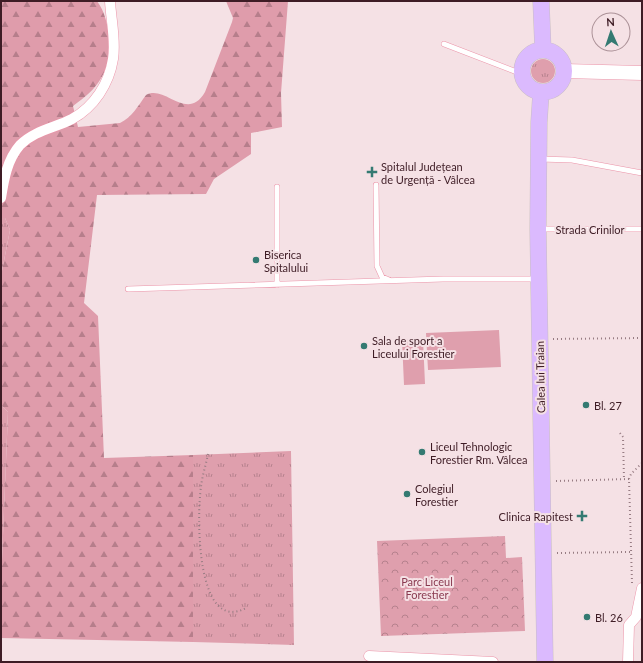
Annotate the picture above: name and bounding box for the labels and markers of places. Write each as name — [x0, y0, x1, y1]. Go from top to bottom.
place label: Spitalul Județean de Urgență - Vâlcea — [381, 160, 475, 186]
marker: Spitalul Județean de Urgență - Vâlcea — [366, 166, 378, 178]
place label: Biserica Spitalului — [264, 248, 309, 274]
marker: Biserica Spitalului — [251, 255, 261, 265]
place label: Sala de sport a Liceului Forestier — [372, 334, 455, 360]
marker: Sala de sport a Liceului Forestier — [359, 341, 369, 351]
place label: Bl. 27 — [594, 399, 622, 412]
marker: Bl. 27 — [581, 400, 591, 410]
place label: Liceul Tehnologic Forestier Rm. Vâlcea — [430, 440, 528, 466]
marker: Liceul Tehnologic Forestier Rm. Vâlcea — [417, 447, 427, 457]
place label: Colegiul Forestier — [415, 482, 458, 508]
marker: Colegiul Forestier — [402, 489, 412, 499]
place label: Clinica Rapitest — [499, 510, 573, 523]
marker: Clinica Rapitest — [576, 510, 588, 522]
place label: Bl. 26 — [595, 611, 623, 624]
marker: Bl. 26 — [582, 612, 592, 622]

